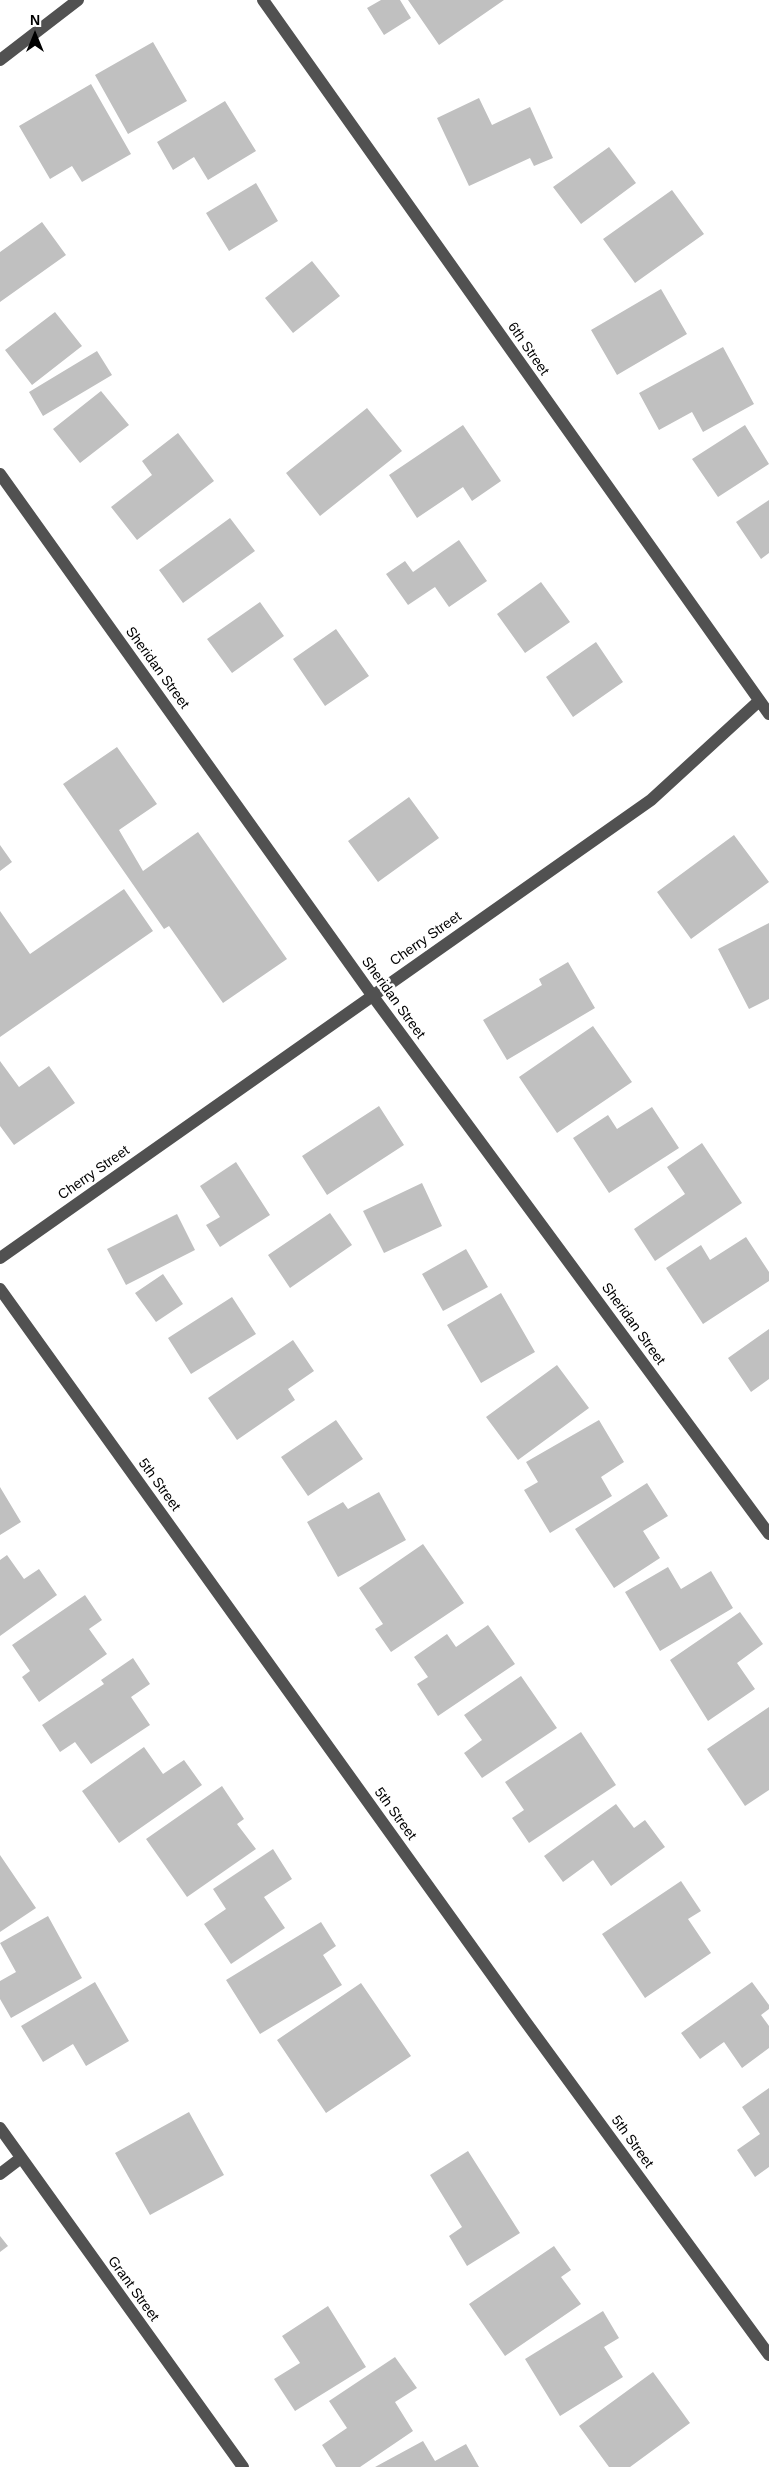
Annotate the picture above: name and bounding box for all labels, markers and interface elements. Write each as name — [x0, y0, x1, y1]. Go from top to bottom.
north arrow — [10, 10, 60, 60]
text: N — [30, 12, 40, 28]
street label: 6th Street — [504, 319, 552, 379]
street label: Sheridan Street — [122, 624, 192, 712]
street label: Cherry Street — [387, 908, 465, 970]
street label: Sheridan Street — [358, 954, 428, 1042]
street label: Cherry Street — [55, 1142, 133, 1204]
street label: Sheridan Street — [598, 1280, 668, 1368]
street label: 5th Street — [134, 1456, 184, 1514]
street label: 5th Street — [370, 1785, 420, 1843]
street label: 5th Street — [607, 2113, 657, 2171]
street label: Grant Street — [104, 2253, 162, 2325]

